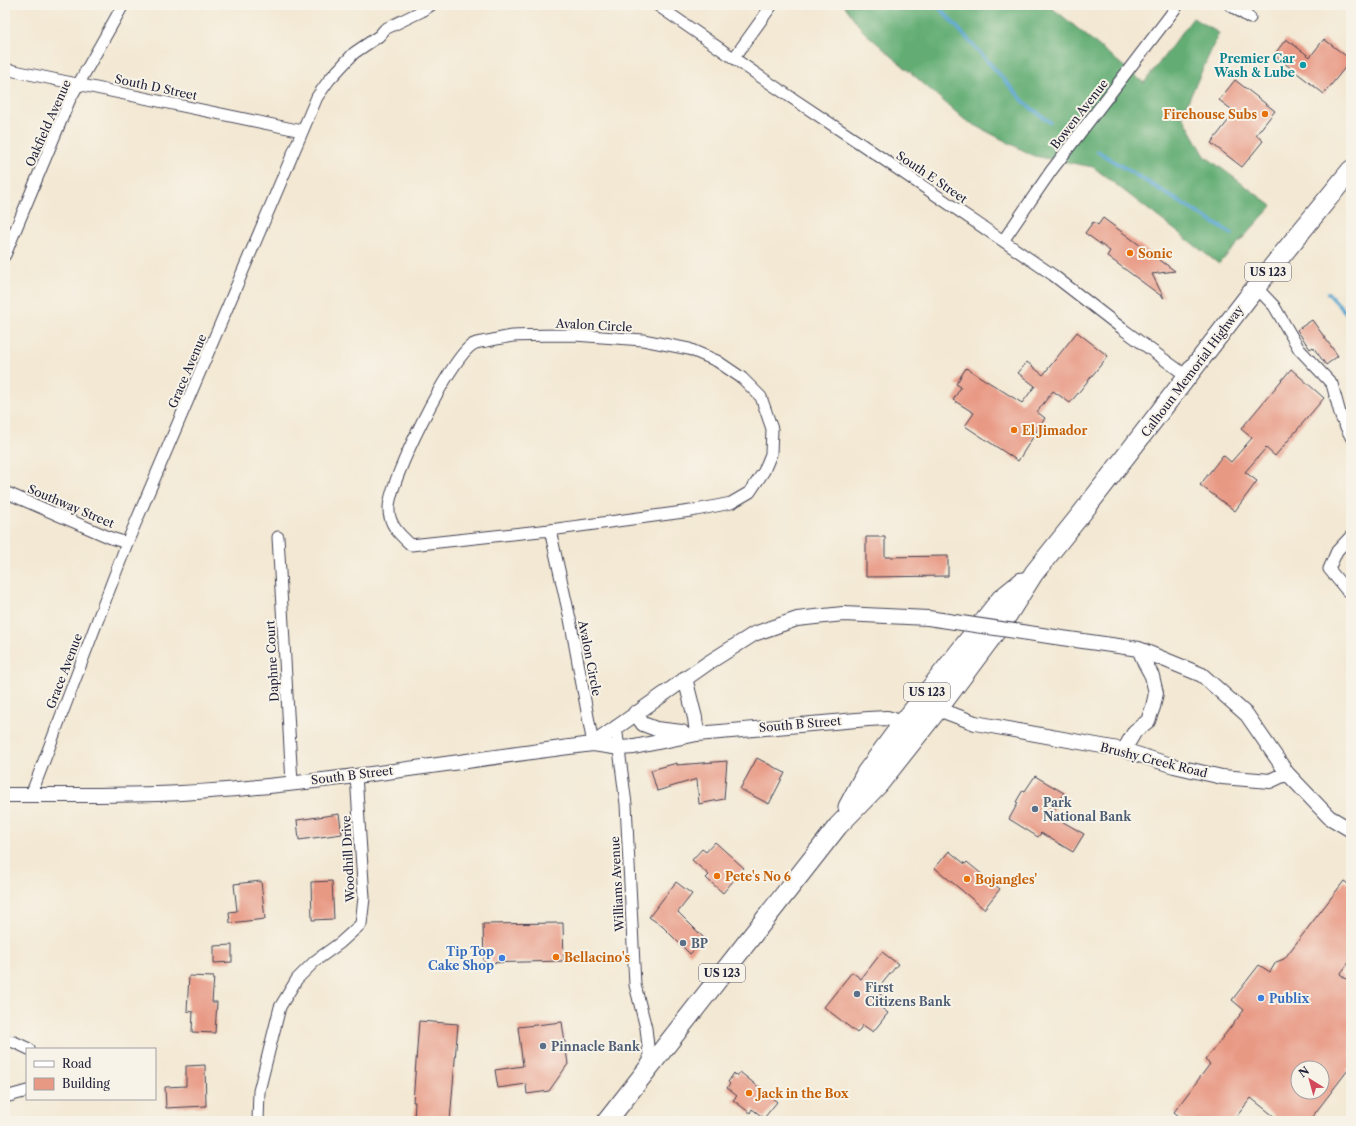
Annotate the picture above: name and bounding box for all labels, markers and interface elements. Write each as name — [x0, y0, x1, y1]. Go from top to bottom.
place label: Premier Car Wash & Lube — [1213, 51, 1295, 80]
marker: Premier Car Wash & Lube — [1298, 60, 1308, 70]
street label: South D Street — [113, 71, 199, 103]
street label: Bowen Avenue — [1047, 76, 1111, 152]
street label: Oakfield Avenue — [22, 77, 74, 169]
place label: Firehouse Subs — [1163, 107, 1257, 122]
marker: Firehouse Subs — [1260, 109, 1270, 119]
street label: South E Street — [894, 148, 971, 207]
place label: Sonic — [1138, 246, 1173, 261]
marker: Sonic — [1125, 248, 1135, 258]
road number: US 123 — [1245, 263, 1291, 281]
street label: Calhoun Memorial Highway — [1138, 302, 1247, 440]
street label: Avalon Circle — [554, 315, 633, 335]
street label: Grace Avenue — [165, 331, 210, 410]
place label: El Jimador — [1022, 423, 1087, 438]
marker: El Jimador — [1009, 425, 1019, 435]
street label: Southway Street — [25, 481, 117, 531]
street label: Avalon Circle — [575, 618, 605, 697]
street label: Daphne Court — [262, 619, 282, 702]
street label: Grace Avenue — [43, 631, 85, 711]
road number: US 123 — [904, 683, 950, 701]
street label: South B Street — [758, 713, 842, 735]
street label: Brushy Creek Road — [1099, 739, 1210, 781]
street label: South B Street — [310, 762, 395, 787]
place label: Park National Bank — [1043, 795, 1132, 824]
marker: Park National Bank — [1030, 804, 1040, 814]
street label: Woodhill Drive — [338, 815, 358, 904]
street label: Williams Avenue — [607, 836, 627, 933]
place label: Pete's No 6 — [725, 869, 791, 884]
marker: Pete's No 6 — [712, 871, 722, 881]
place label: Bojangles' — [975, 872, 1038, 887]
marker: Bojangles' — [962, 874, 972, 884]
place label: BP — [691, 936, 708, 951]
marker: BP — [678, 938, 688, 948]
place label: Tip Top Cake Shop — [428, 944, 494, 973]
place label: Bellacino's — [564, 950, 631, 965]
marker: Bellacino's — [551, 952, 561, 962]
marker: Tip Top Cake Shop — [497, 953, 507, 963]
road number: US 123 — [699, 964, 745, 982]
place label: First Citizens Bank — [865, 980, 952, 1009]
marker: First Citizens Bank — [852, 989, 862, 999]
place label: Publix — [1269, 991, 1310, 1006]
marker: Publix — [1256, 993, 1266, 1003]
place label: Pinnacle Bank — [551, 1039, 641, 1054]
marker: Pinnacle Bank — [538, 1041, 548, 1051]
legend — [26, 1048, 156, 1100]
text: Road — [62, 1056, 92, 1071]
north arrow — [1290, 1060, 1330, 1100]
text: N — [1296, 1063, 1312, 1080]
text: Building — [62, 1076, 110, 1091]
place label: Jack in the Box — [755, 1086, 849, 1101]
marker: Jack in the Box — [744, 1088, 754, 1098]

